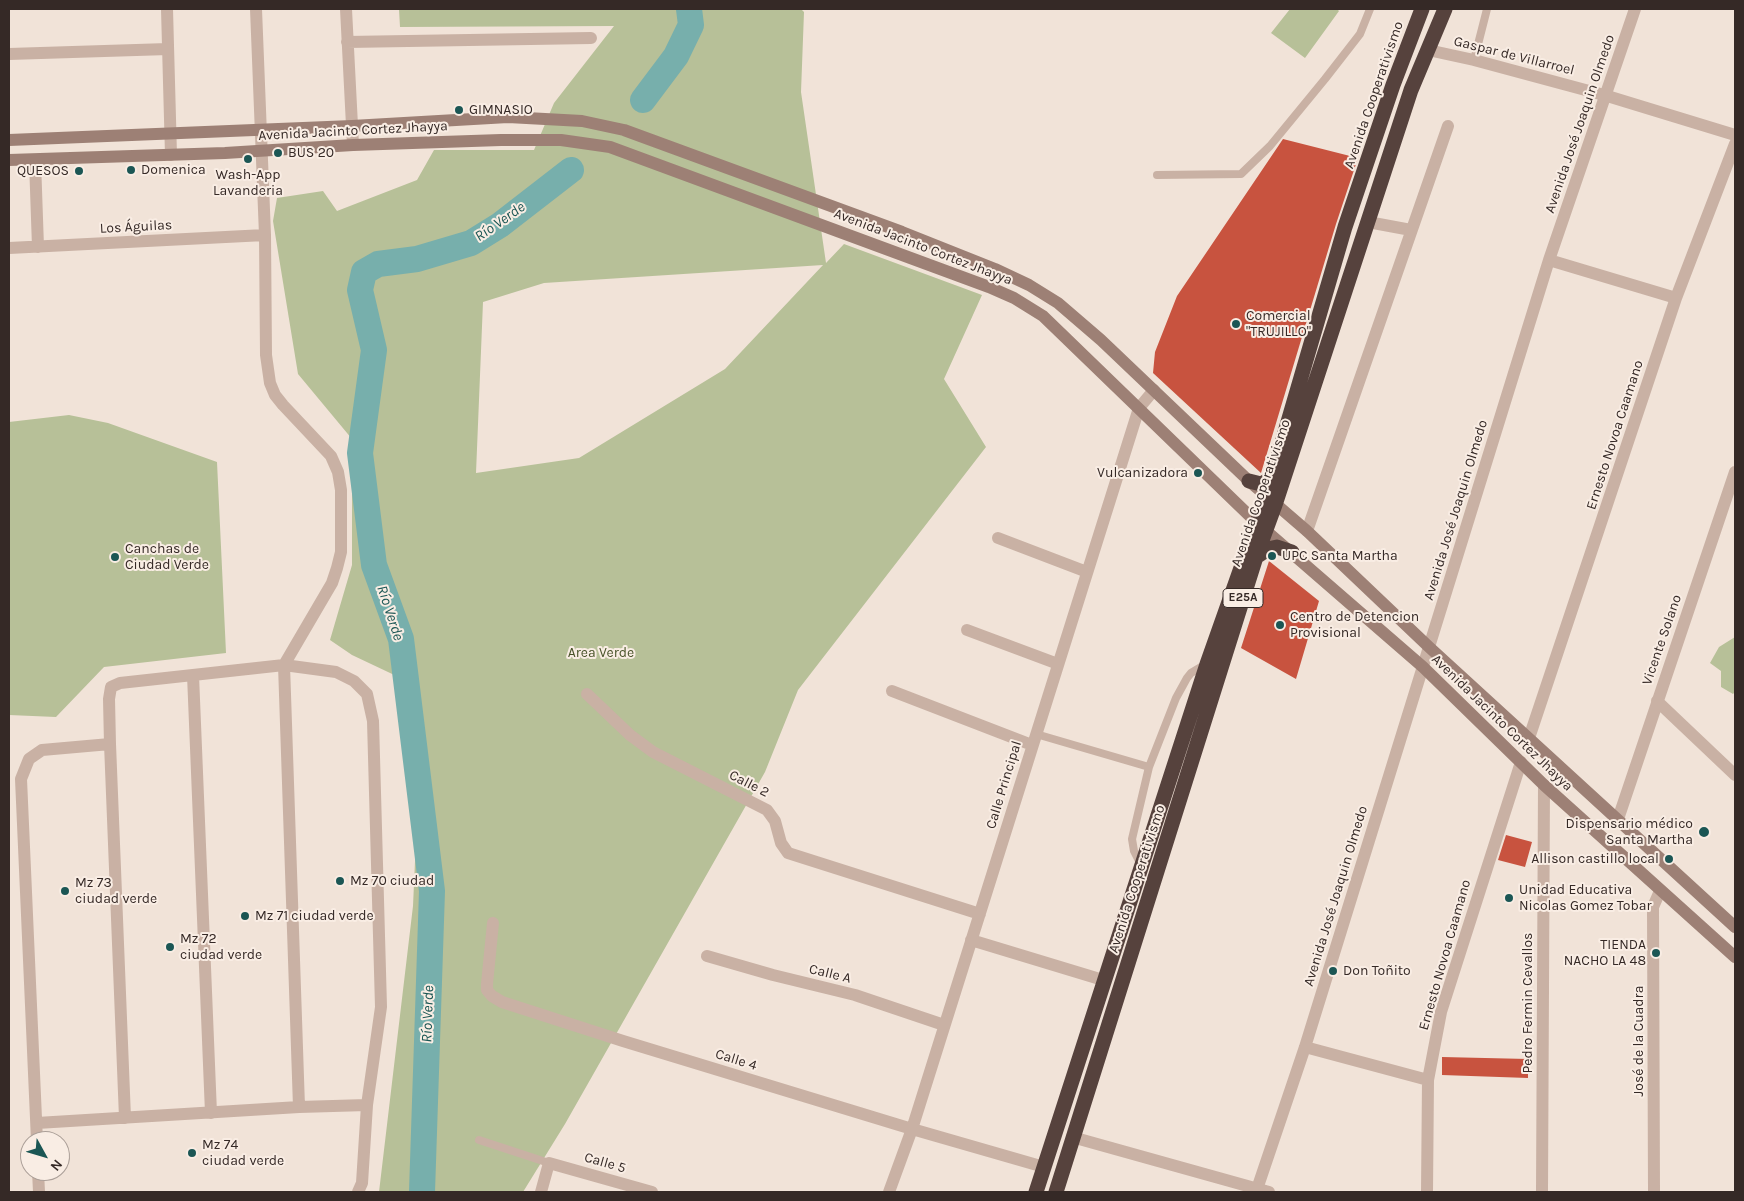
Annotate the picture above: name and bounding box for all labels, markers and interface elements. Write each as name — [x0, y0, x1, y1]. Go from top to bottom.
street label: Avenida Cooperativismo — [1341, 19, 1407, 171]
street label: Avenida José Joaquin Olmedo — [1541, 32, 1619, 216]
street label: Gaspar de Villarroel — [1452, 33, 1576, 79]
place label: GIMNASIO — [469, 102, 533, 118]
marker: GIMNASIO — [453, 104, 465, 116]
street label: Avenida Jacinto Cortez Jhayya — [258, 118, 448, 144]
place label: BUS 20 — [288, 145, 334, 161]
marker: BUS 20 — [272, 147, 284, 159]
marker: Wash-App Lavanderia — [242, 153, 254, 165]
place label: Domenica — [141, 162, 206, 178]
place label: QUESOS — [17, 163, 69, 179]
marker: Domenica — [125, 164, 137, 176]
marker: QUESOS — [73, 165, 85, 177]
place label: Wash-App Lavanderia — [213, 167, 283, 200]
water label: Río Verde — [471, 198, 529, 246]
street label: Avenida Jacinto Cortez Jhayya — [831, 205, 1015, 289]
street label: Los Águilas — [99, 217, 173, 237]
place label: Comercial "TRUJILLO" — [1246, 308, 1311, 341]
marker: Comercial "TRUJILLO" — [1230, 318, 1242, 330]
street label: Ernesto Novoa Caamano — [1583, 358, 1647, 512]
street label: Avenida Cooperativismo — [1228, 417, 1294, 569]
street label: Avenida José Joaquin Olmedo — [1421, 418, 1491, 602]
place label: Vulcanizadora — [1097, 465, 1188, 481]
marker: Vulcanizadora — [1192, 467, 1204, 479]
place label: Canchas de Ciudad Verde — [125, 541, 209, 574]
place label: UPC Santa Martha — [1282, 548, 1398, 564]
marker: UPC Santa Martha — [1266, 550, 1278, 562]
marker: Canchas de Ciudad Verde — [109, 551, 121, 563]
water label: Río Verde — [373, 583, 407, 643]
road number: E25A — [1223, 588, 1263, 608]
street label: Vicente Solano — [1639, 593, 1685, 687]
place label: Centro de Detencion Provisional — [1290, 609, 1419, 642]
marker: Centro de Detencion Provisional — [1274, 619, 1286, 631]
park label: Area Verde — [568, 645, 634, 661]
street label: Avenida Jacinto Cortez Jhayya — [1428, 651, 1576, 795]
street label: Calle Principal — [983, 739, 1025, 831]
street label: Calle 2 — [726, 767, 772, 801]
street label: Avenida Cooperativismo — [1105, 803, 1169, 955]
street label: Avenida José Joaquin Olmedo — [1301, 804, 1371, 988]
place label: Dispensario médico Santa Martha — [1566, 816, 1693, 849]
marker: Dispensario médico Santa Martha — [1697, 825, 1711, 839]
place label: Allison castillo local — [1531, 851, 1659, 867]
marker: Allison castillo local — [1663, 853, 1675, 865]
place label: Mz 70 ciudad — [350, 873, 434, 889]
place label: Mz 73 ciudad verde — [75, 875, 157, 908]
marker: Mz 70 ciudad — [334, 875, 346, 887]
street label: Ernesto Novoa Caamano — [1415, 878, 1475, 1032]
place label: Unidad Educativa Nicolas Gomez Tobar — [1519, 882, 1651, 914]
marker: Mz 73 ciudad verde — [59, 885, 71, 897]
marker: Unidad Educativa Nicolas Gomez Tobar — [1503, 892, 1515, 904]
place label: Mz 71 ciudad verde — [255, 908, 374, 924]
marker: Mz 71 ciudad verde — [239, 910, 251, 922]
place label: Mz 72 ciudad verde — [180, 931, 262, 964]
street label: Pedro Fermin Cevallos — [1520, 933, 1536, 1073]
place label: TIENDA NACHO LA 48 — [1564, 937, 1646, 970]
marker: Mz 72 ciudad verde — [164, 941, 176, 953]
marker: TIENDA NACHO LA 48 — [1650, 947, 1662, 959]
street label: Calle A — [807, 961, 853, 987]
place label: Don Toñito — [1343, 963, 1411, 979]
marker: Don Toñito — [1327, 965, 1339, 977]
water label: Río Verde — [418, 985, 438, 1043]
street label: José de la Cuadra — [1631, 986, 1647, 1096]
street label: Calle 4 — [713, 1046, 759, 1074]
north arrow — [20, 1131, 70, 1181]
place label: Mz 74 ciudad verde — [202, 1137, 284, 1170]
marker: Mz 74 ciudad verde — [186, 1147, 198, 1159]
street label: Calle 5 — [582, 1149, 628, 1177]
text: N — [47, 1156, 66, 1174]

